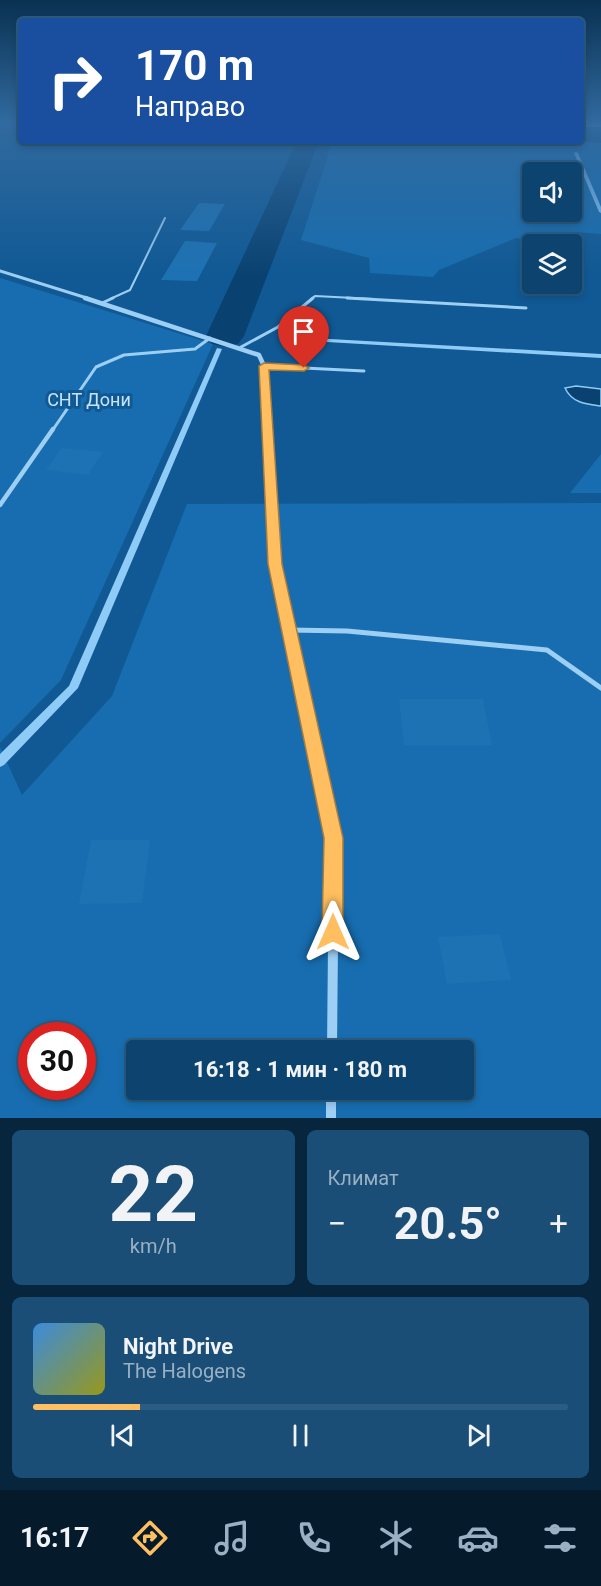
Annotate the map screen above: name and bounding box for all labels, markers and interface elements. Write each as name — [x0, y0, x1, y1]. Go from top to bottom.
text: 170 m — [135, 41, 254, 90]
icon: right — [36, 42, 114, 120]
text: Направо — [135, 91, 245, 123]
map controls — [522, 162, 582, 294]
button: sound — [522, 162, 582, 222]
button: layers — [522, 234, 582, 294]
pin — [278, 306, 329, 368]
icon: arrive — [287, 315, 320, 348]
park label: СНТ Дони — [47, 389, 131, 410]
position arrow — [301, 900, 365, 964]
speed limit sign: 30 — [18, 1022, 96, 1100]
text: 16:18 · 1 мин · 180 m — [193, 1057, 407, 1082]
text: 22 — [108, 1149, 198, 1240]
text: Климат — [328, 1166, 399, 1190]
text: 20.5° — [394, 1197, 502, 1250]
text: − — [328, 1204, 346, 1243]
text: + — [549, 1204, 568, 1243]
text: km/h — [130, 1234, 177, 1258]
text: Night Drive — [123, 1334, 233, 1359]
text: The Halogens — [123, 1359, 246, 1383]
icon: previous — [106, 1419, 139, 1452]
icon: pause — [284, 1419, 317, 1452]
icon: next — [462, 1419, 495, 1452]
icon: directions — [129, 1517, 171, 1559]
icon: music — [211, 1517, 253, 1559]
icon: phone — [293, 1517, 335, 1559]
icon: climate — [375, 1517, 417, 1559]
icon: car — [457, 1517, 499, 1559]
icon: filters — [539, 1517, 581, 1559]
text: 16:17 — [20, 1522, 90, 1554]

